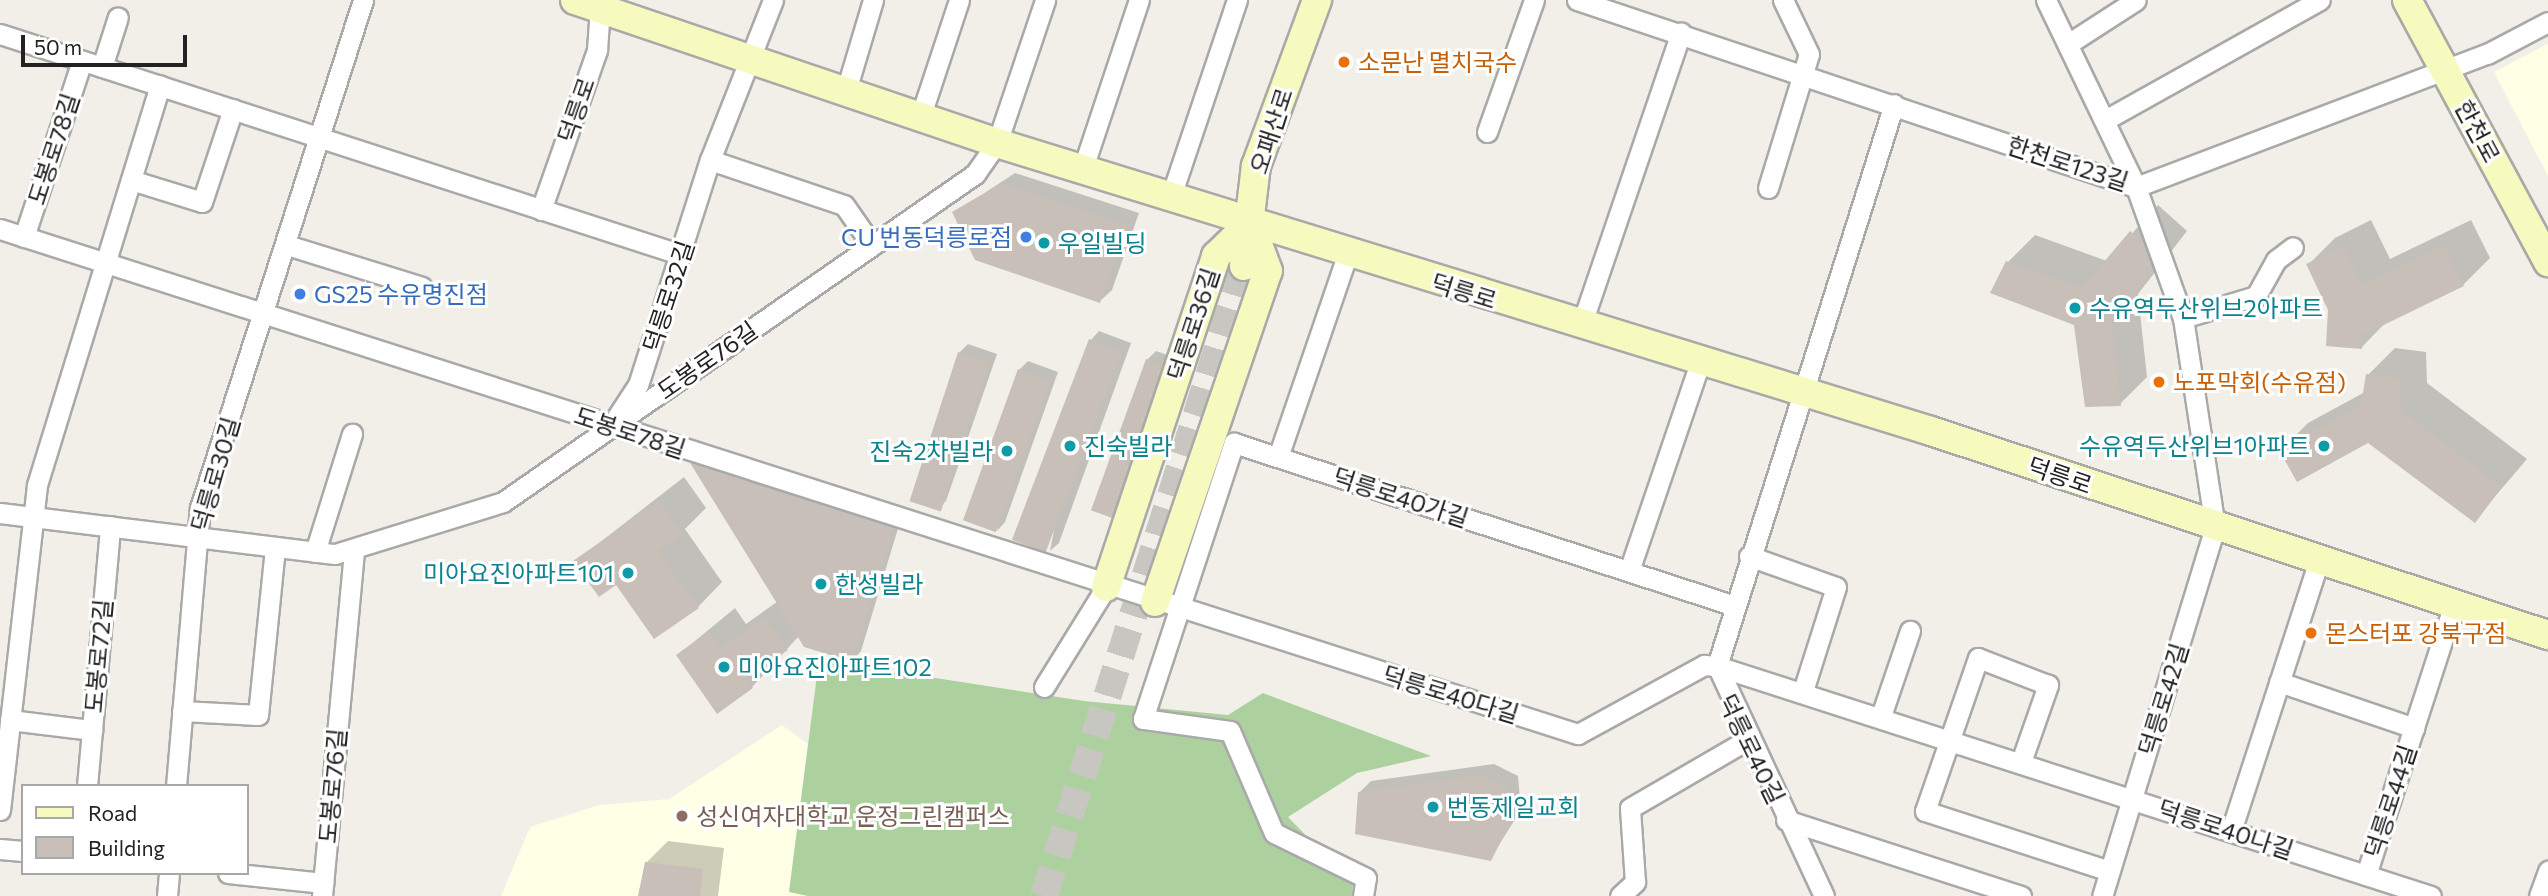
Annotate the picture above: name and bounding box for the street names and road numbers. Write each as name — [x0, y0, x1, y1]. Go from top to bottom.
street label: 덕릉로 — [552, 74, 600, 146]
street label: 오패산로 — [1244, 85, 1298, 177]
street label: 도봉로78길 — [21, 90, 85, 208]
street label: 한천로 — [2450, 95, 2506, 167]
street label: 한천로123길 — [2004, 130, 2132, 196]
street label: 덕릉로32길 — [636, 237, 700, 355]
street label: 덕릉로36길 — [1161, 264, 1225, 384]
street label: 덕릉로 — [1428, 268, 1500, 314]
street label: 도봉로76길 — [651, 315, 763, 405]
street label: 도봉로78길 — [571, 400, 689, 464]
street label: 덕릉로30길 — [185, 413, 245, 535]
street label: 덕릉로 — [2024, 451, 2096, 499]
street label: 덕릉로40가길 — [1330, 462, 1472, 532]
street label: 도봉로72길 — [79, 598, 117, 714]
street label: 덕릉로42길 — [2132, 639, 2194, 759]
street label: 덕릉로40다길 — [1380, 660, 1522, 728]
street label: 덕릉로40길 — [1713, 689, 1791, 809]
street label: 도봉로76길 — [313, 727, 351, 845]
street label: 덕릉로44길 — [2358, 741, 2422, 861]
street label: 덕릉로40나길 — [2155, 794, 2297, 864]

